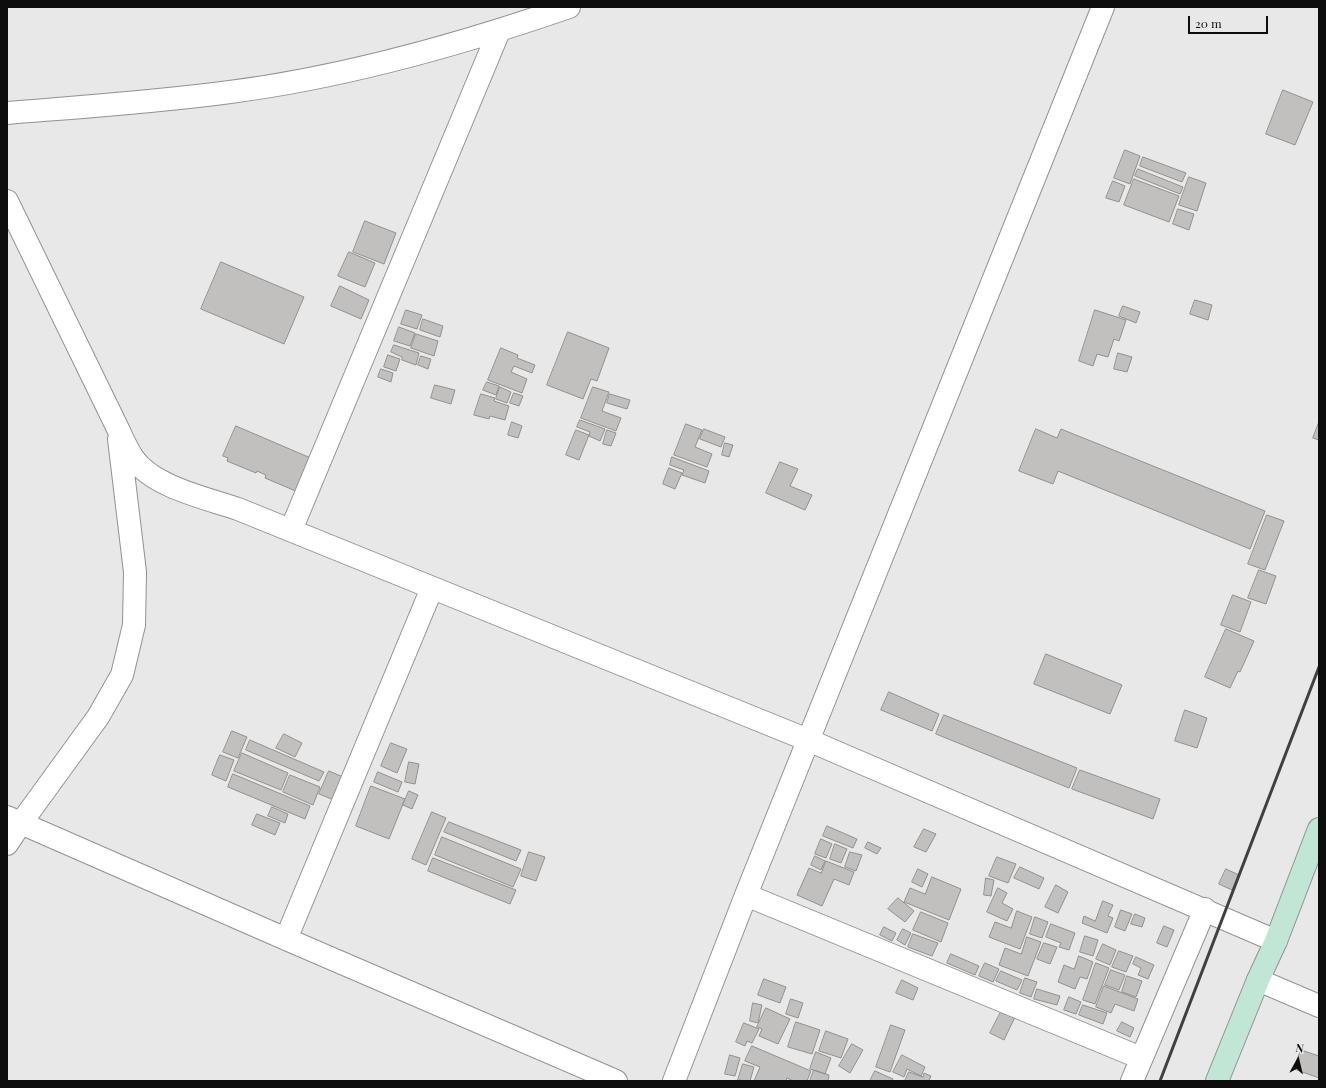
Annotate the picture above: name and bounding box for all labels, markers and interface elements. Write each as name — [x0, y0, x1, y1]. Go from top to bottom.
scale bar — [1190, 8, 1270, 34]
text: 20 m — [1195, 15, 1222, 31]
north arrow — [1278, 1040, 1318, 1080]
text: N — [1295, 1040, 1305, 1056]

